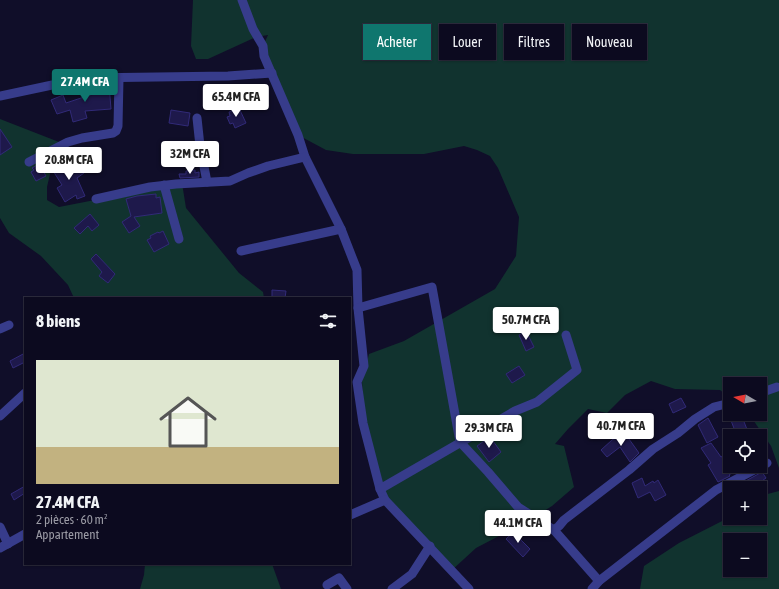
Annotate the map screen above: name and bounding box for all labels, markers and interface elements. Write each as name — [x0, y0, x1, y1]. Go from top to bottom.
chip: Acheter — [363, 24, 431, 60]
chip: Louer — [439, 24, 496, 60]
chip: Filtres — [504, 24, 564, 60]
chip: Nouveau — [572, 24, 647, 60]
pin: 27.4M CFA — [39, 69, 131, 103]
text: 27.4M CFA — [61, 74, 109, 89]
pin: 65.4M CFA — [190, 84, 282, 118]
text: 65.4M CFA — [212, 89, 260, 104]
pin: 32M CFA — [153, 141, 227, 175]
text: 32M CFA — [170, 146, 210, 161]
pin: 20.8M CFA — [23, 147, 115, 181]
text: 20.8M CFA — [45, 152, 93, 167]
pin: 50.7M CFA — [480, 307, 572, 341]
icon: filters — [317, 310, 339, 332]
text: 8 biens — [36, 311, 80, 331]
text: 50.7M CFA — [502, 312, 550, 327]
north arrow — [723, 377, 767, 421]
map controls — [723, 377, 767, 577]
icon: home — [152, 386, 224, 458]
pin: 40.7M CFA — [575, 413, 667, 447]
pin: 29.3M CFA — [443, 415, 535, 449]
text: 40.7M CFA — [597, 418, 645, 433]
text: 29.3M CFA — [465, 420, 513, 435]
button: locate — [723, 429, 767, 473]
button: + — [723, 481, 767, 525]
text: 27.4M CFA — [36, 492, 99, 512]
pin: 44.1M CFA — [472, 510, 564, 544]
text: 2 pièces · 60 m² — [36, 512, 108, 527]
text: 44.1M CFA — [494, 515, 542, 530]
text: Appartement — [36, 527, 99, 542]
button: − — [723, 533, 767, 577]

